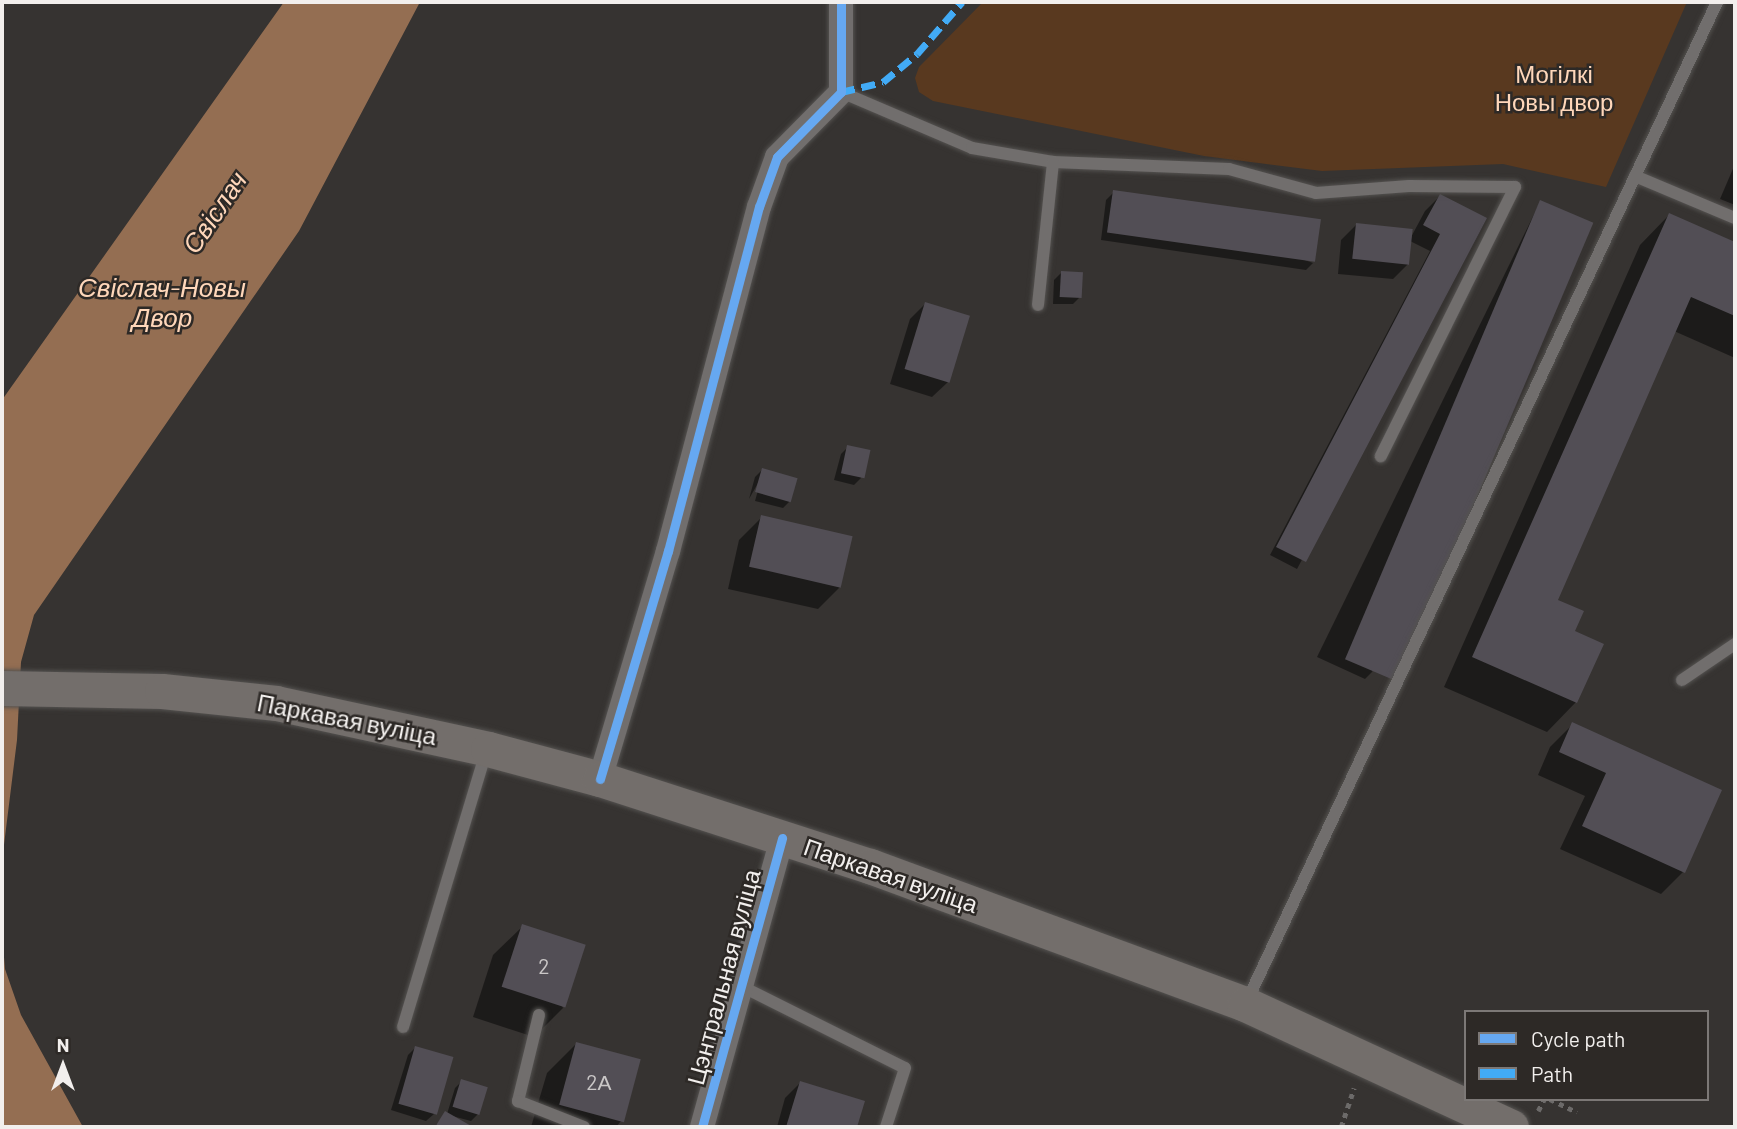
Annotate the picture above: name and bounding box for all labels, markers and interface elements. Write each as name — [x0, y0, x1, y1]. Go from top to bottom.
park label: Могілкі Новы двор — [1495, 60, 1613, 116]
water label: Свіслач — [175, 165, 253, 259]
water label: Свіслач-Новы Двор — [78, 271, 246, 332]
street label: Паркавая вуліца — [255, 687, 439, 751]
street label: Паркавая вуліца — [800, 832, 982, 918]
street label: Цэнтральная вуліца — [680, 866, 766, 1088]
house number: 2 — [538, 953, 550, 979]
legend — [1464, 1010, 1709, 1101]
text: Cycle path — [1531, 1026, 1625, 1051]
north arrow — [28, 1031, 98, 1101]
text: N — [57, 1033, 69, 1056]
text: Path — [1531, 1061, 1573, 1086]
house number: 2А — [586, 1069, 612, 1095]

